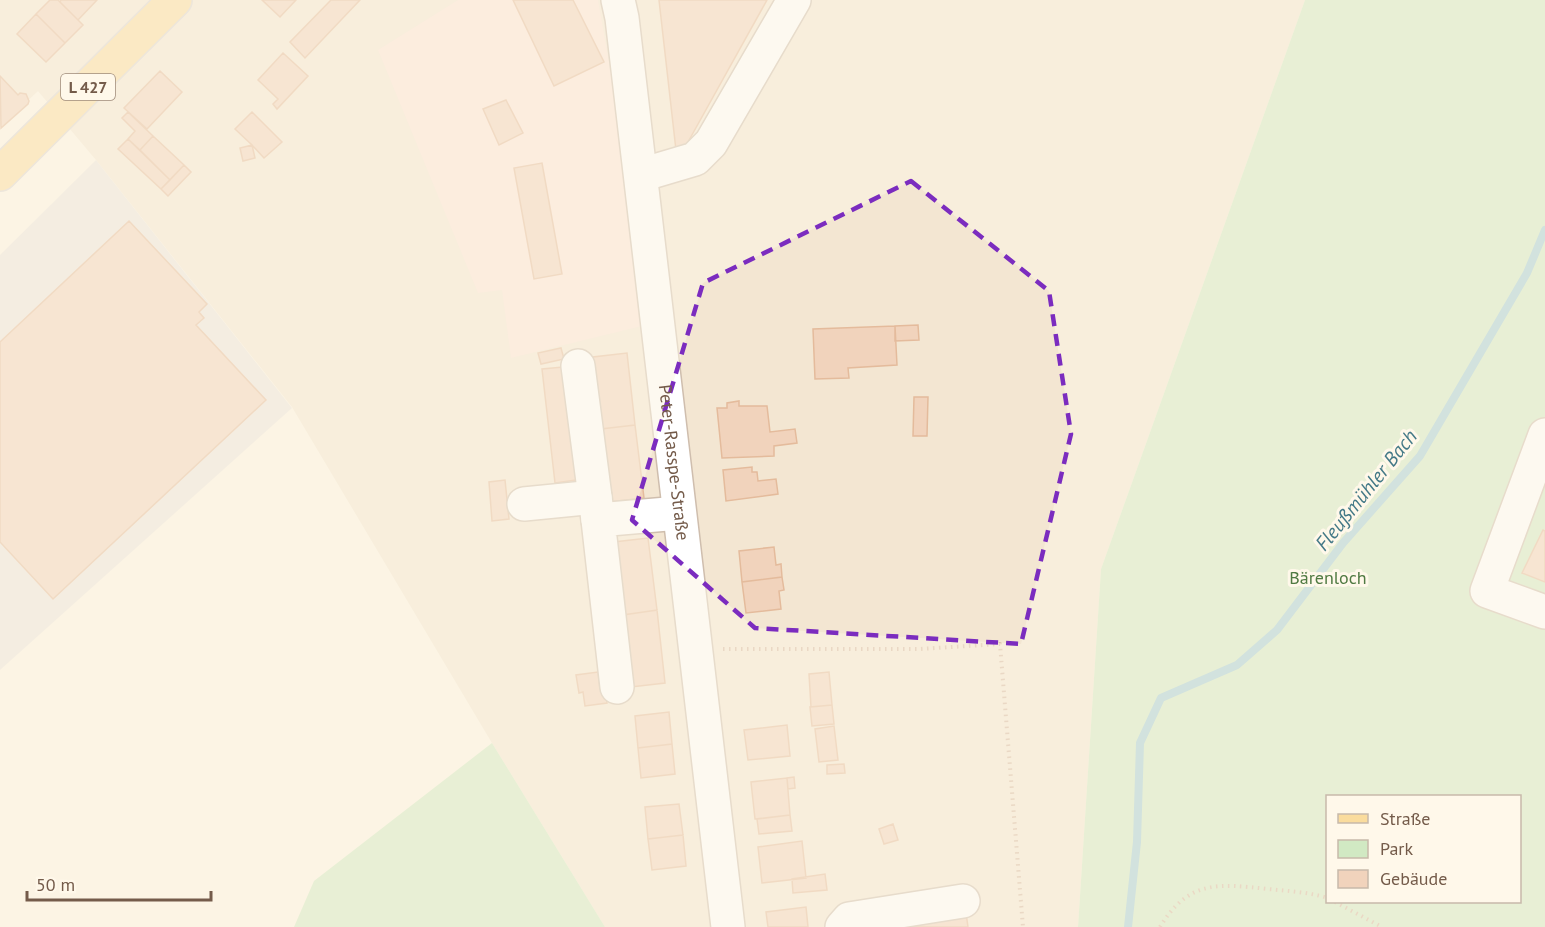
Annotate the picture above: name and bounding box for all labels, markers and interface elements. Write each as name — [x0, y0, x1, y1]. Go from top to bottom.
road number: L 427 — [61, 74, 115, 100]
street label: Peter-Rasspe-Straße — [654, 383, 695, 542]
water label: Fleußmühler Bach — [1309, 424, 1423, 556]
park label: Bärenloch — [1289, 566, 1367, 589]
legend — [1326, 795, 1521, 903]
text: Straße — [1380, 807, 1431, 830]
text: Park — [1380, 837, 1413, 860]
scale bar — [27, 864, 212, 902]
text: Gebäude — [1380, 867, 1447, 890]
text: 50 m — [36, 873, 75, 896]

